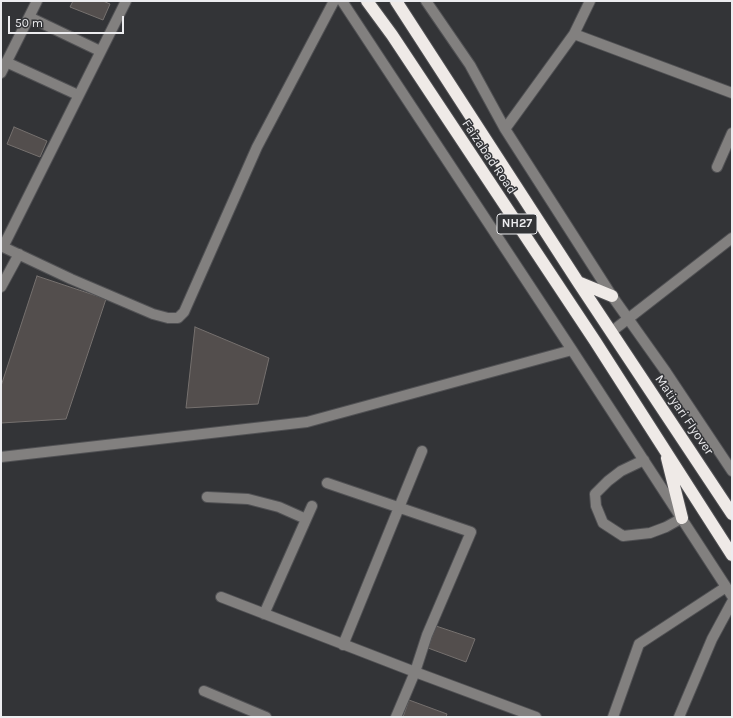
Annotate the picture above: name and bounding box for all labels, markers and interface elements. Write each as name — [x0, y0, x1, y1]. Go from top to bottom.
scale bar — [10, 8, 126, 34]
text: 50 m — [15, 16, 43, 30]
street label: Faizabad Road — [458, 117, 520, 197]
road number: NH27 — [497, 214, 537, 234]
street label: Matiyari Flyover — [651, 372, 717, 458]

